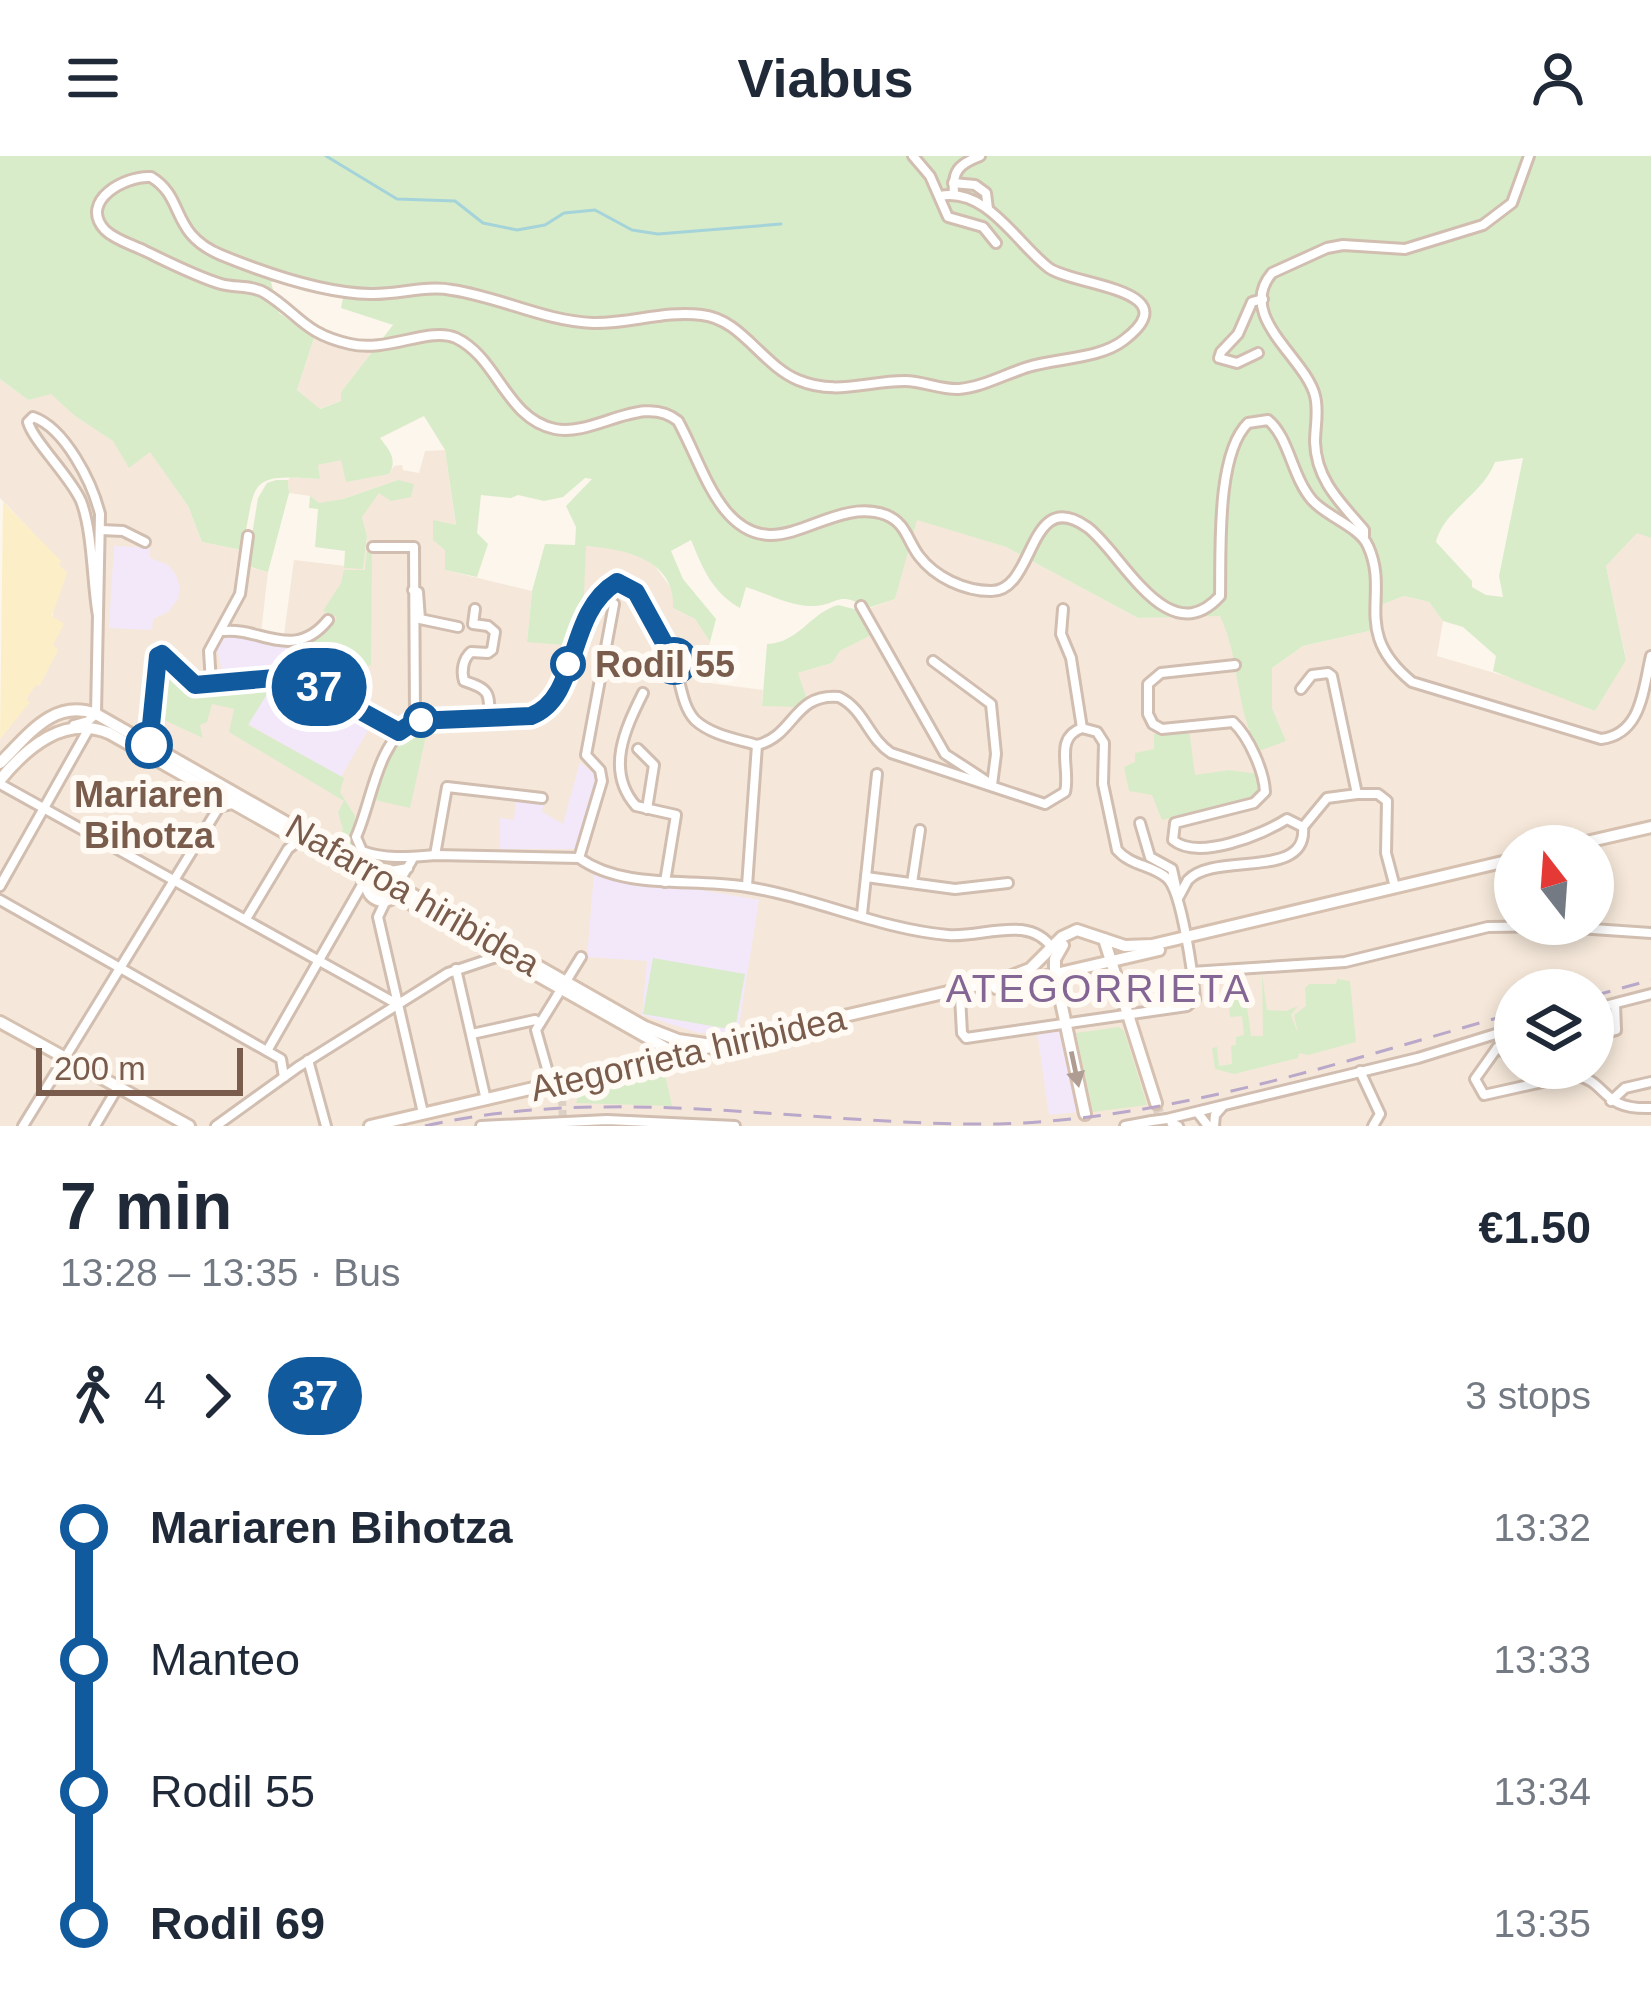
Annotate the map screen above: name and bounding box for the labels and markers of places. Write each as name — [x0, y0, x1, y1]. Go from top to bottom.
unlabelled marker — [652, 639, 696, 683]
place label: Rodil 55 — [595, 644, 735, 685]
marker: Rodil 55 — [552, 648, 584, 680]
unlabelled marker — [405, 704, 437, 736]
marker: Mariaren Bihotza — [127, 723, 171, 767]
place label: Mariaren Bihotza — [74, 774, 224, 856]

